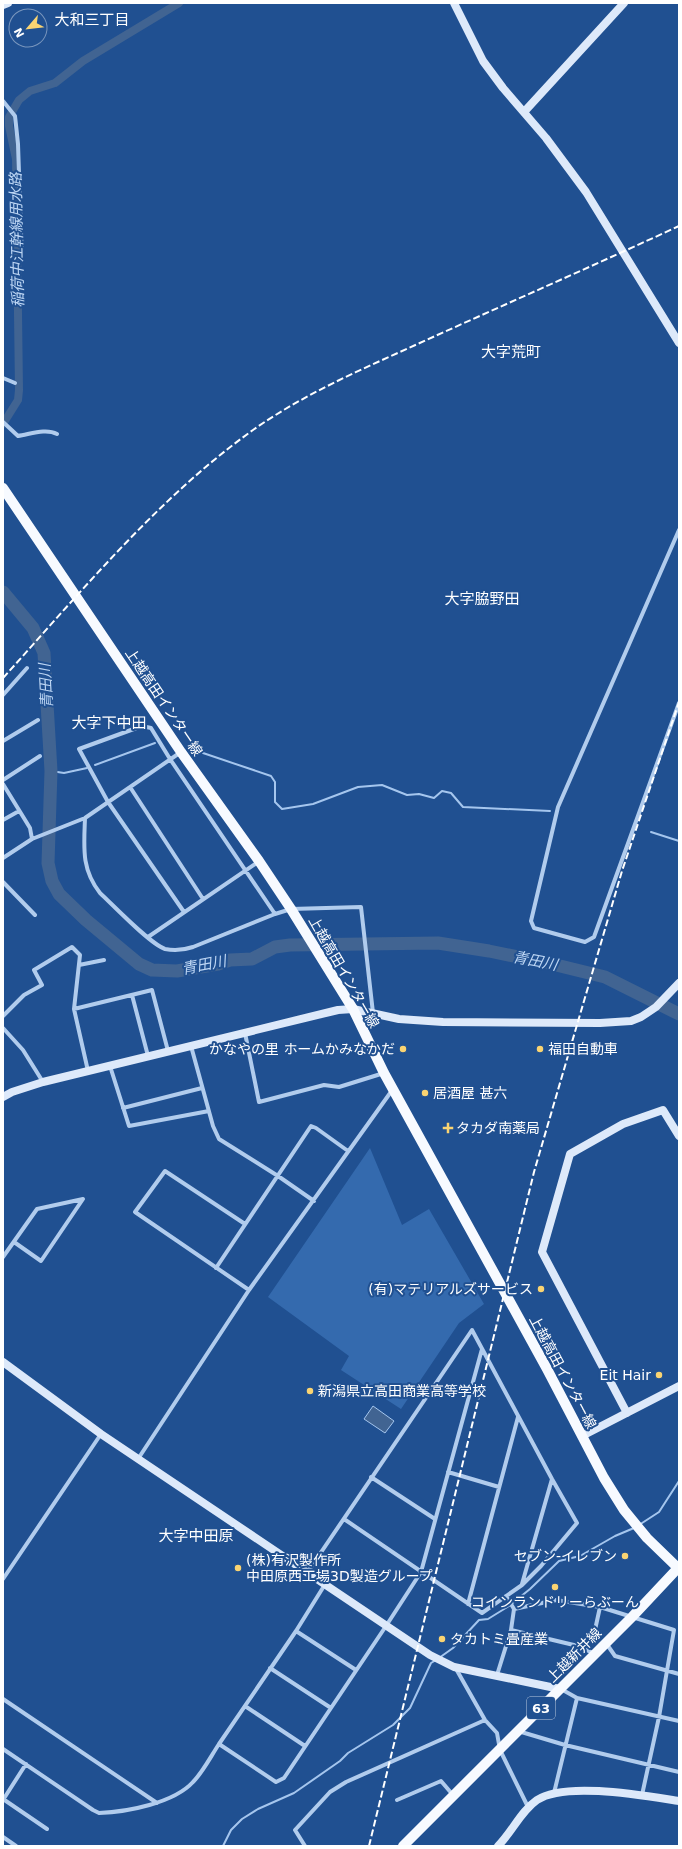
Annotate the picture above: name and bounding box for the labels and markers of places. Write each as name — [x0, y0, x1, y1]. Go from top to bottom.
place label: かなやの里 ホームかみなかだ — [209, 1041, 395, 1057]
place label: 福田自動車 — [548, 1041, 618, 1057]
marker: かなやの里 ホームかみなかだ — [398, 1044, 408, 1054]
marker: 福田自動車 — [535, 1044, 545, 1054]
place label: 居酒屋 甚六 — [433, 1085, 507, 1101]
marker: 居酒屋 甚六 — [420, 1088, 430, 1098]
place label: タカダ南薬局 — [456, 1120, 540, 1136]
marker: タカダ南薬局 — [443, 1123, 453, 1133]
place label: (有)マテリアルズサービス — [368, 1281, 533, 1297]
marker: (有)マテリアルズサービス — [536, 1284, 546, 1294]
place label: Eit Hair — [600, 1367, 651, 1383]
marker: Eit Hair — [654, 1370, 664, 1380]
place label: 新潟県立高田商業高等学校 — [318, 1383, 486, 1399]
marker: 新潟県立高田商業高等学校 — [305, 1386, 315, 1396]
place label: セブン-イレブン — [514, 1548, 617, 1564]
marker: セブン-イレブン — [620, 1551, 630, 1561]
place label: (株)有沢製作所 中田原西工場3D製造グループ — [246, 1552, 433, 1584]
marker: (株)有沢製作所 中田原西工場3D製造グループ — [233, 1563, 243, 1573]
marker: コインランドリーらぶーん — [550, 1582, 560, 1592]
place label: コインランドリーらぶーん — [471, 1594, 639, 1610]
place label: タカトミ畳産業 — [450, 1631, 548, 1647]
marker: タカトミ畳産業 — [437, 1634, 447, 1644]

